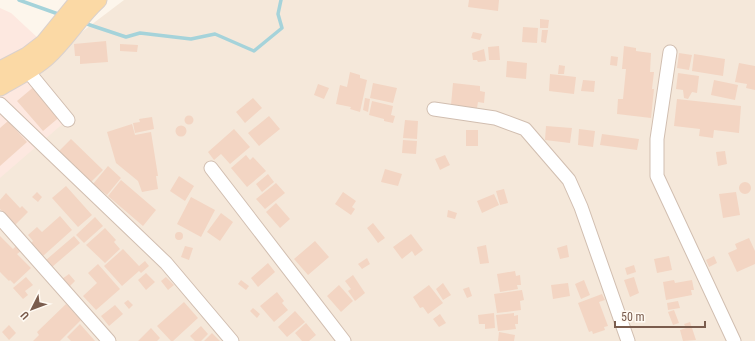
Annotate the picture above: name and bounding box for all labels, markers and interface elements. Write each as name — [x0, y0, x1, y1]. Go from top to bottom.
north arrow — [12, 289, 52, 329]
scale bar — [615, 303, 705, 329]
text: U — [18, 309, 32, 322]
text: 50 m — [621, 310, 645, 324]

